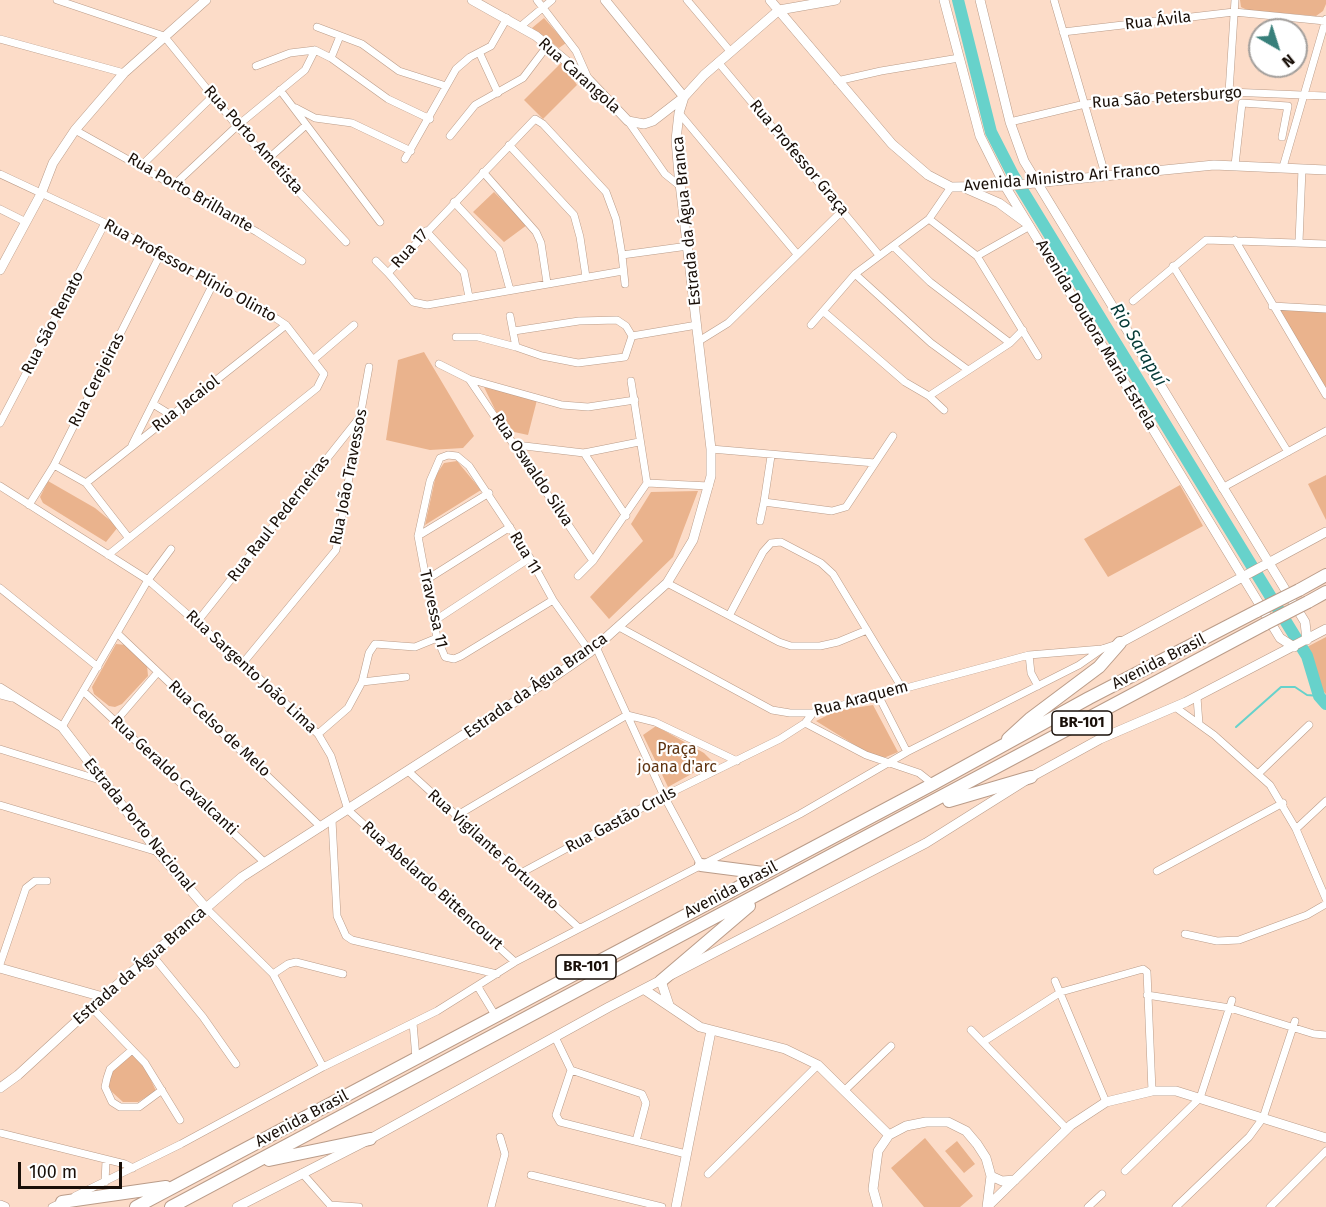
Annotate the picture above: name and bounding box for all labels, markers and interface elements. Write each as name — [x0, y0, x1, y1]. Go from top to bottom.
street label: Rua Ávila — [1124, 7, 1192, 35]
north arrow — [1248, 18, 1308, 78]
street label: Rua Carangola — [534, 34, 624, 118]
text: N — [1278, 50, 1298, 72]
street label: Rua Porto Ametista — [199, 82, 307, 198]
street label: Rua São Petersburgo — [1091, 83, 1243, 113]
street label: Rua Professor Graça — [745, 96, 853, 220]
street label: Estrada da Água Branca — [669, 135, 705, 307]
street label: Rua Porto Brilhante — [124, 149, 256, 237]
street label: Avenida Ministro Ari Franco — [963, 160, 1161, 196]
street label: Rua Professor Plínio Olinto — [100, 215, 280, 327]
street label: Rua 17 — [387, 225, 433, 273]
street label: Avenida Doutora Maria Estrela — [1031, 236, 1161, 434]
street label: Rua São Renato — [18, 268, 88, 378]
water label: Rio Sarapuí — [1105, 299, 1171, 391]
street label: Rua Cerejeiras — [65, 330, 129, 430]
street label: Rua Jacaiol — [148, 372, 224, 436]
street label: Rua João Travessos — [326, 407, 372, 547]
street label: Rua Oswaldo Silva — [487, 410, 577, 530]
street label: Rua Raul Pederneiras — [224, 452, 334, 586]
street label: Rua 11 — [505, 529, 545, 577]
street label: Travessa 11 — [415, 568, 451, 650]
street label: Rua Sargento João Lima — [182, 606, 320, 738]
street label: Estrada da Água Branca — [461, 629, 611, 743]
street label: Avenida Brasil — [1109, 630, 1209, 694]
street label: Rua Celso de Melo — [164, 677, 274, 781]
street label: Rua Araquem — [812, 677, 910, 721]
road number: BR-101 — [1052, 711, 1112, 735]
street label: Rua Geraldo Cavalcanti — [107, 712, 241, 840]
park label: Praça joana d'arc — [637, 740, 717, 778]
street label: Estrada Porto Nacional — [79, 755, 199, 895]
street label: Rua Gastão Cruls — [562, 783, 680, 857]
street label: Rua Vigilante Fortunato — [423, 786, 563, 914]
street label: Rua Abelardo Bittencourt — [358, 818, 506, 954]
street label: Avenida Brasil — [681, 857, 781, 923]
street label: Estrada da Água Branca — [69, 903, 211, 1029]
road number: BR-101 — [556, 955, 616, 979]
street label: Avenida Brasil — [252, 1086, 352, 1152]
scale bar — [21, 1150, 124, 1188]
text: 100 m — [29, 1161, 77, 1183]

